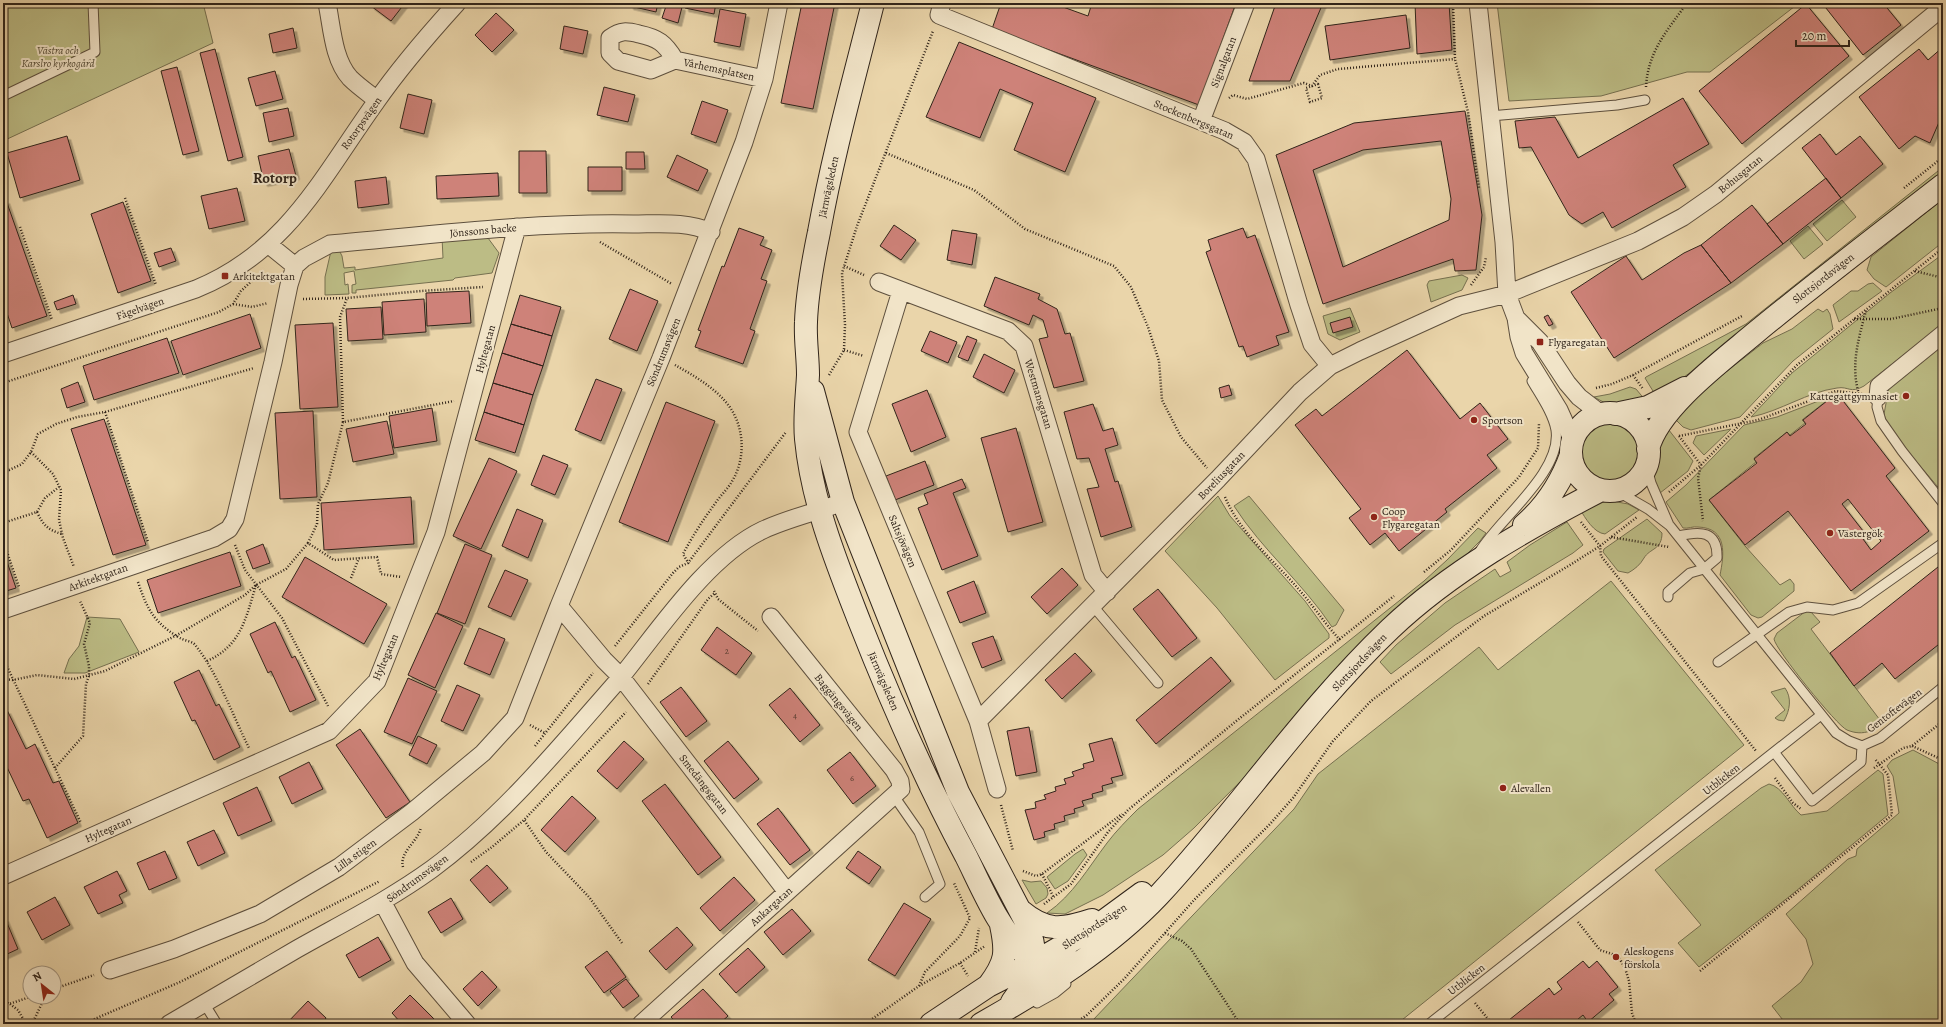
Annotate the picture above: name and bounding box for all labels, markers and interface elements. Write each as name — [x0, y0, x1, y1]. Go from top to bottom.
scale bar — [1796, 22, 1849, 48]
text: 20 m — [1802, 28, 1826, 44]
street label: Signalgatan — [1207, 35, 1240, 90]
park label: Västra och Karslro kyrkogård — [21, 43, 95, 71]
street label: Vårhemsplatsen — [681, 54, 756, 84]
street label: Rotorpsvägen — [338, 94, 385, 153]
street label: Stockenbergsgatan — [1151, 96, 1236, 143]
street label: Bohusgatan — [1715, 152, 1766, 197]
street label: Järnvägsleden — [815, 155, 842, 219]
district label: Rotorp — [253, 168, 297, 188]
street label: Jönssons backe — [449, 220, 517, 241]
street label: Slottsjordsvägen — [1789, 250, 1857, 307]
place label: Arkitektgatan — [232, 269, 295, 284]
marker: Arkitektgatan — [220, 271, 230, 281]
street label: Fågelvägen — [114, 293, 166, 324]
street label: Söndrumsvägen — [643, 315, 684, 389]
street label: Hyltegatan — [472, 323, 499, 375]
place label: Flygaregatan — [1548, 335, 1606, 350]
marker: Flygaregatan — [1535, 337, 1545, 347]
street label: Westmansgatan — [1020, 356, 1056, 431]
place label: Kattegattgymnasiet — [1809, 389, 1898, 404]
marker: Kattegattgymnasiet — [1901, 391, 1911, 401]
place label: Sportson — [1482, 413, 1523, 428]
marker: Sportson — [1469, 415, 1479, 425]
street label: Boreliusgatan — [1194, 448, 1248, 503]
place label: Coop Flygaregatan — [1382, 504, 1440, 532]
marker: Coop Flygaregatan — [1369, 512, 1379, 522]
street label: Saltsjövägen — [885, 513, 920, 570]
place label: Västergök — [1837, 526, 1883, 541]
marker: Västergök — [1825, 528, 1835, 538]
street label: Arkitektgatan — [66, 560, 130, 595]
street label: Slottsjordsvägen — [1328, 630, 1390, 695]
street label: Hyltegatan — [369, 632, 402, 683]
house number: 2 — [725, 645, 730, 657]
street label: Järnvägsleden — [864, 649, 903, 713]
street label: Baggängsvägen — [811, 670, 866, 734]
street label: Gentoftevägen — [1864, 685, 1925, 736]
house number: 4 — [793, 709, 797, 721]
street label: Smedängsgatan — [676, 751, 732, 817]
street label: Utblicken — [1700, 760, 1743, 799]
house number: 6 — [850, 772, 854, 784]
place label: Alevallen — [1510, 781, 1551, 796]
marker: Alevallen — [1498, 783, 1508, 793]
street label: Hyltegatan — [83, 813, 134, 846]
street label: Lilla stigen — [331, 835, 380, 876]
street label: Söndrumsvägen — [383, 851, 451, 906]
street label: Ankargatan — [746, 883, 796, 930]
street label: Slottsjordsvägen — [1059, 900, 1130, 953]
place label: Aleskogens förskola — [1623, 944, 1674, 972]
marker: Aleskogens förskola — [1611, 952, 1621, 962]
street label: Utblicken — [1445, 960, 1488, 999]
north arrow — [22, 965, 62, 1005]
text: N — [30, 968, 44, 985]

